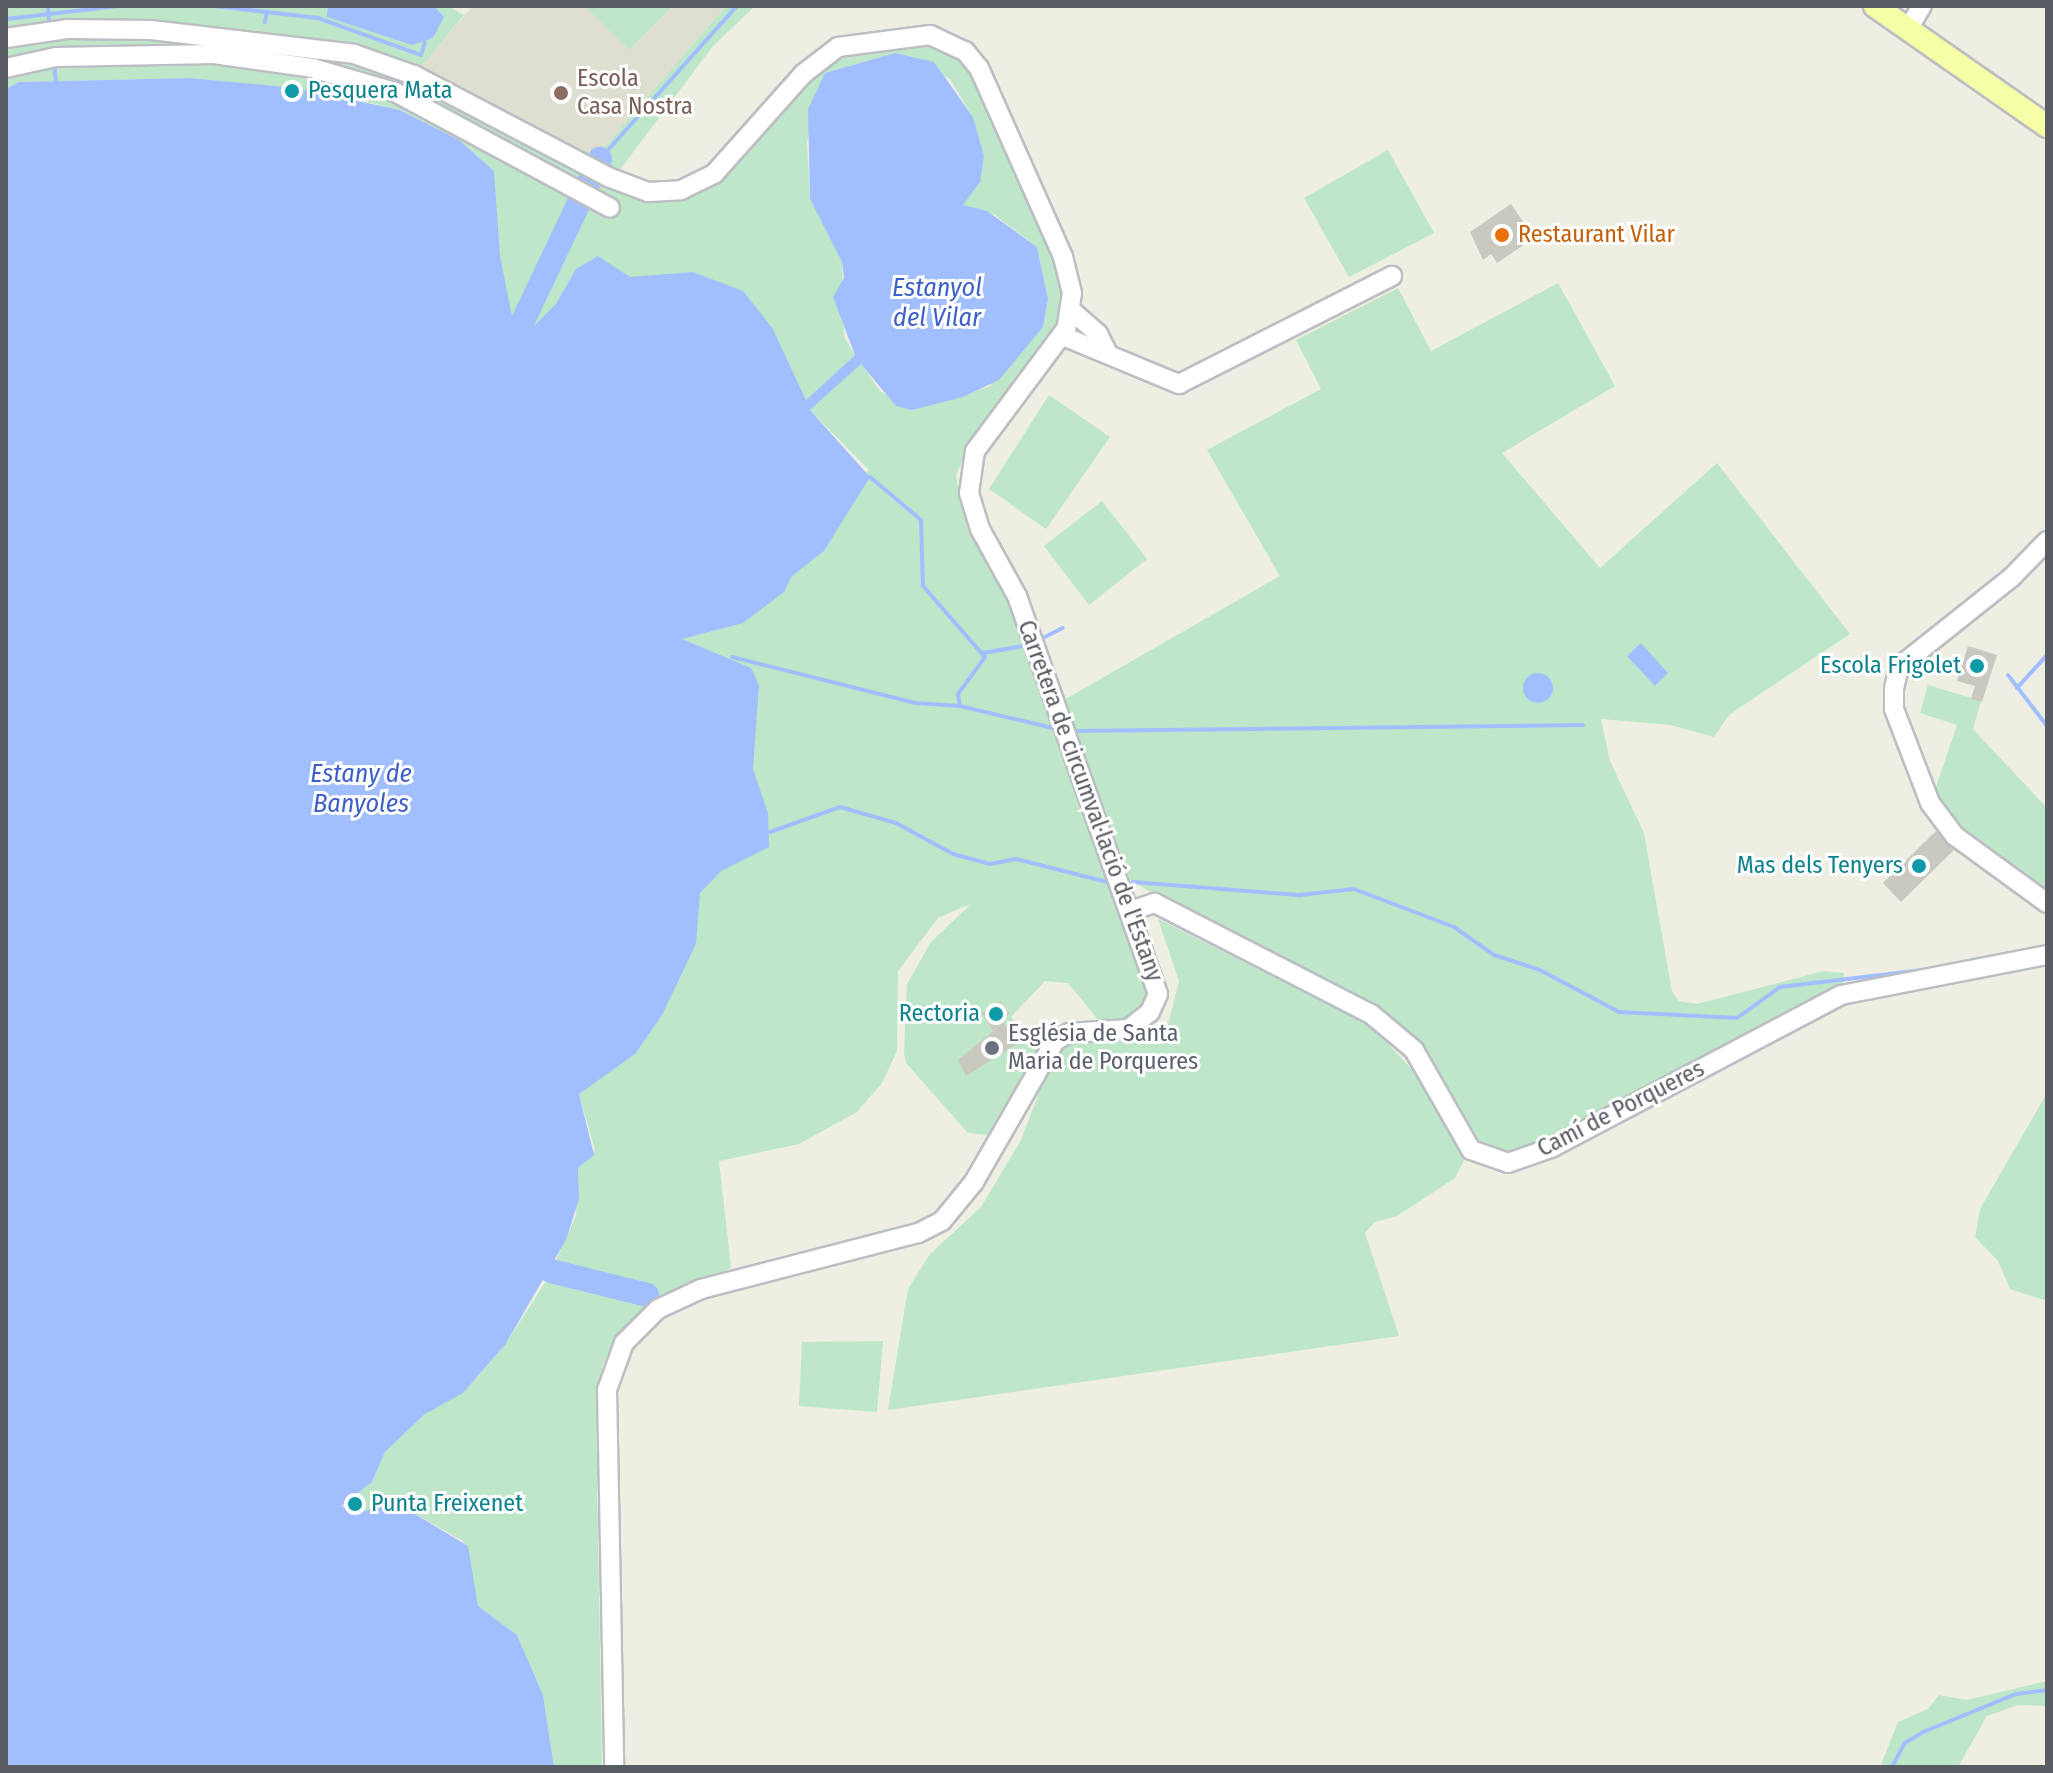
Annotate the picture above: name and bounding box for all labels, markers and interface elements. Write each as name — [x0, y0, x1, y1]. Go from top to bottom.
place label: Escola Casa Nostra — [577, 65, 693, 121]
place label: Pesquera Mata — [308, 77, 453, 105]
marker: Pesquera Mata — [283, 82, 301, 100]
marker: Escola Casa Nostra — [552, 84, 570, 102]
place label: Restaurant Vilar — [1518, 221, 1675, 249]
marker: Restaurant Vilar — [1493, 226, 1511, 244]
water label: Estanyol del Vilar — [892, 272, 982, 334]
street label: Carretera de circumval·lació de l'Estany — [1011, 617, 1169, 985]
place label: Escola Frigolet — [1820, 652, 1961, 680]
marker: Escola Frigolet — [1968, 657, 1986, 675]
water label: Estany de Banyoles — [310, 758, 412, 820]
place label: Mas dels Tenyers — [1737, 852, 1903, 880]
marker: Mas dels Tenyers — [1910, 857, 1928, 875]
place label: Rectoria — [899, 1000, 980, 1028]
marker: Rectoria — [987, 1005, 1005, 1023]
place label: Església de Santa Maria de Porqueres — [1008, 1020, 1198, 1076]
marker: Església de Santa Maria de Porqueres — [983, 1039, 1001, 1057]
street label: Camí de Porqueres — [1533, 1055, 1709, 1163]
place label: Punta Freixenet — [371, 1490, 523, 1518]
marker: Punta Freixenet — [346, 1495, 364, 1513]

